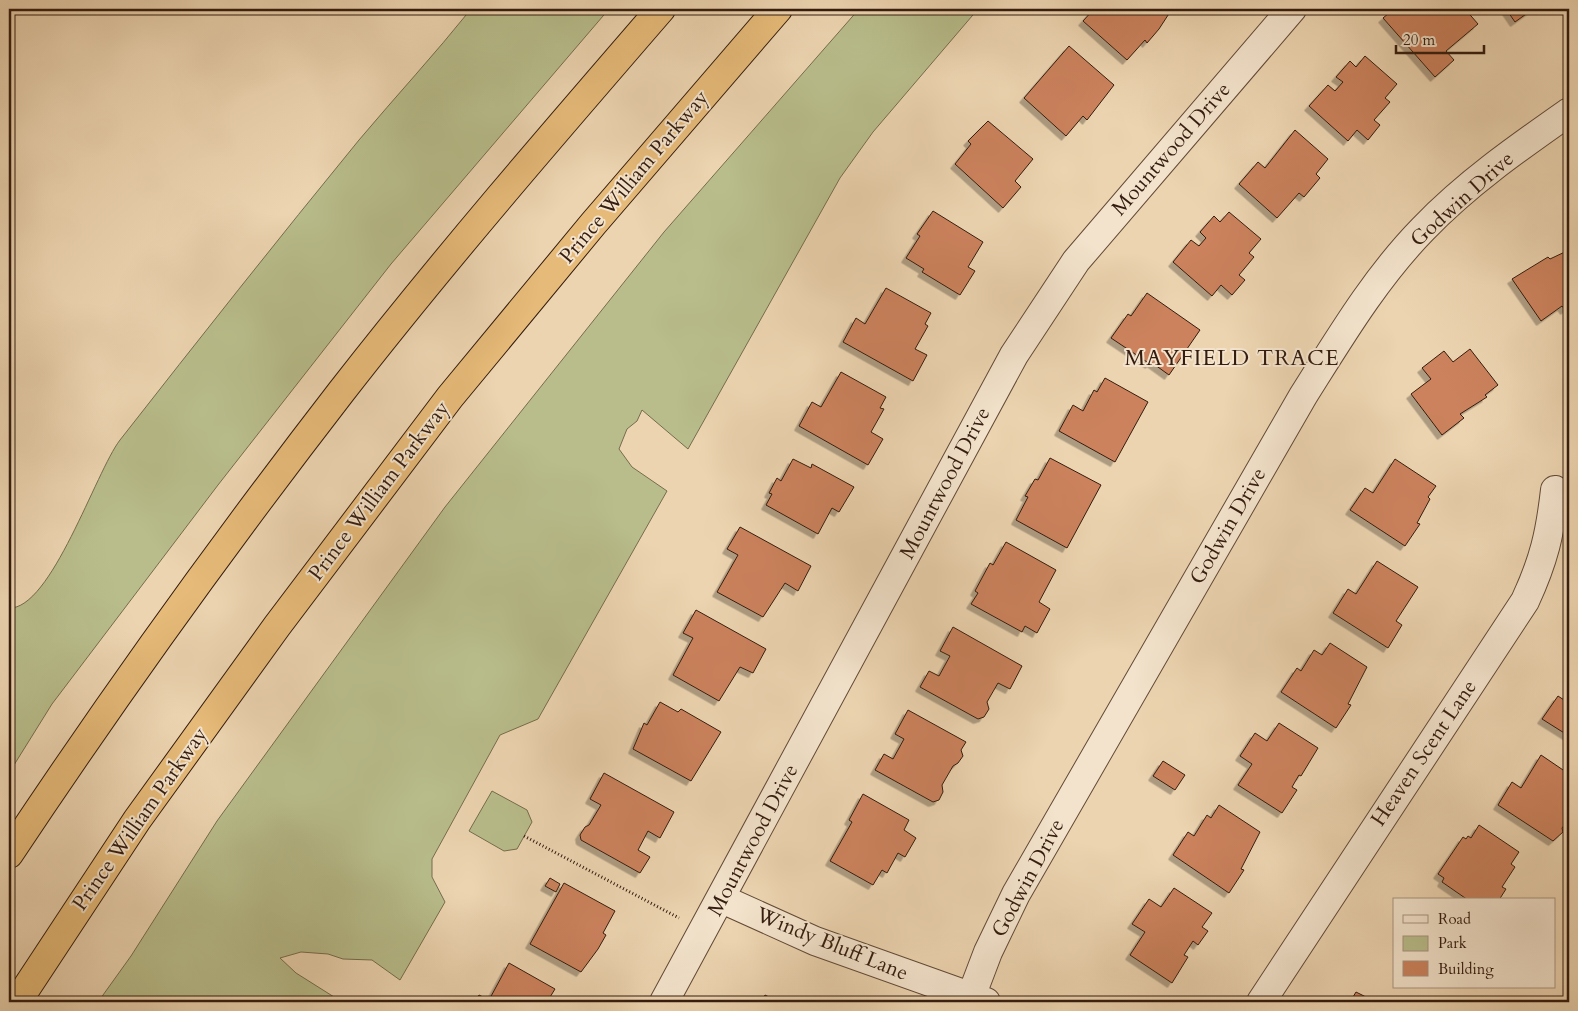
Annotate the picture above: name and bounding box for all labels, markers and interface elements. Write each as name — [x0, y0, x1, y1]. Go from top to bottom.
scale bar — [1396, 22, 1483, 54]
text: 20 m — [1403, 30, 1435, 50]
street label: Mountwood Drive — [1105, 76, 1237, 222]
street label: Prince William Parkway — [553, 84, 715, 270]
street label: Godwin Drive — [1404, 145, 1520, 253]
district label: MAYFIELD TRACE — [1125, 343, 1339, 373]
street label: Prince William Parkway — [302, 395, 456, 587]
street label: Mountwood Drive — [893, 402, 997, 564]
street label: Godwin Drive — [1183, 462, 1273, 590]
street label: Heaven Scent Lane — [1364, 674, 1484, 832]
street label: Prince William Parkway — [66, 721, 214, 917]
street label: Mountwood Drive — [701, 759, 805, 921]
street label: Godwin Drive — [985, 814, 1071, 942]
legend — [1393, 898, 1556, 988]
street label: Windy Bluff Lane — [751, 900, 912, 988]
text: Road — [1438, 909, 1471, 929]
text: Park — [1438, 933, 1467, 953]
text: Building — [1438, 959, 1494, 979]

